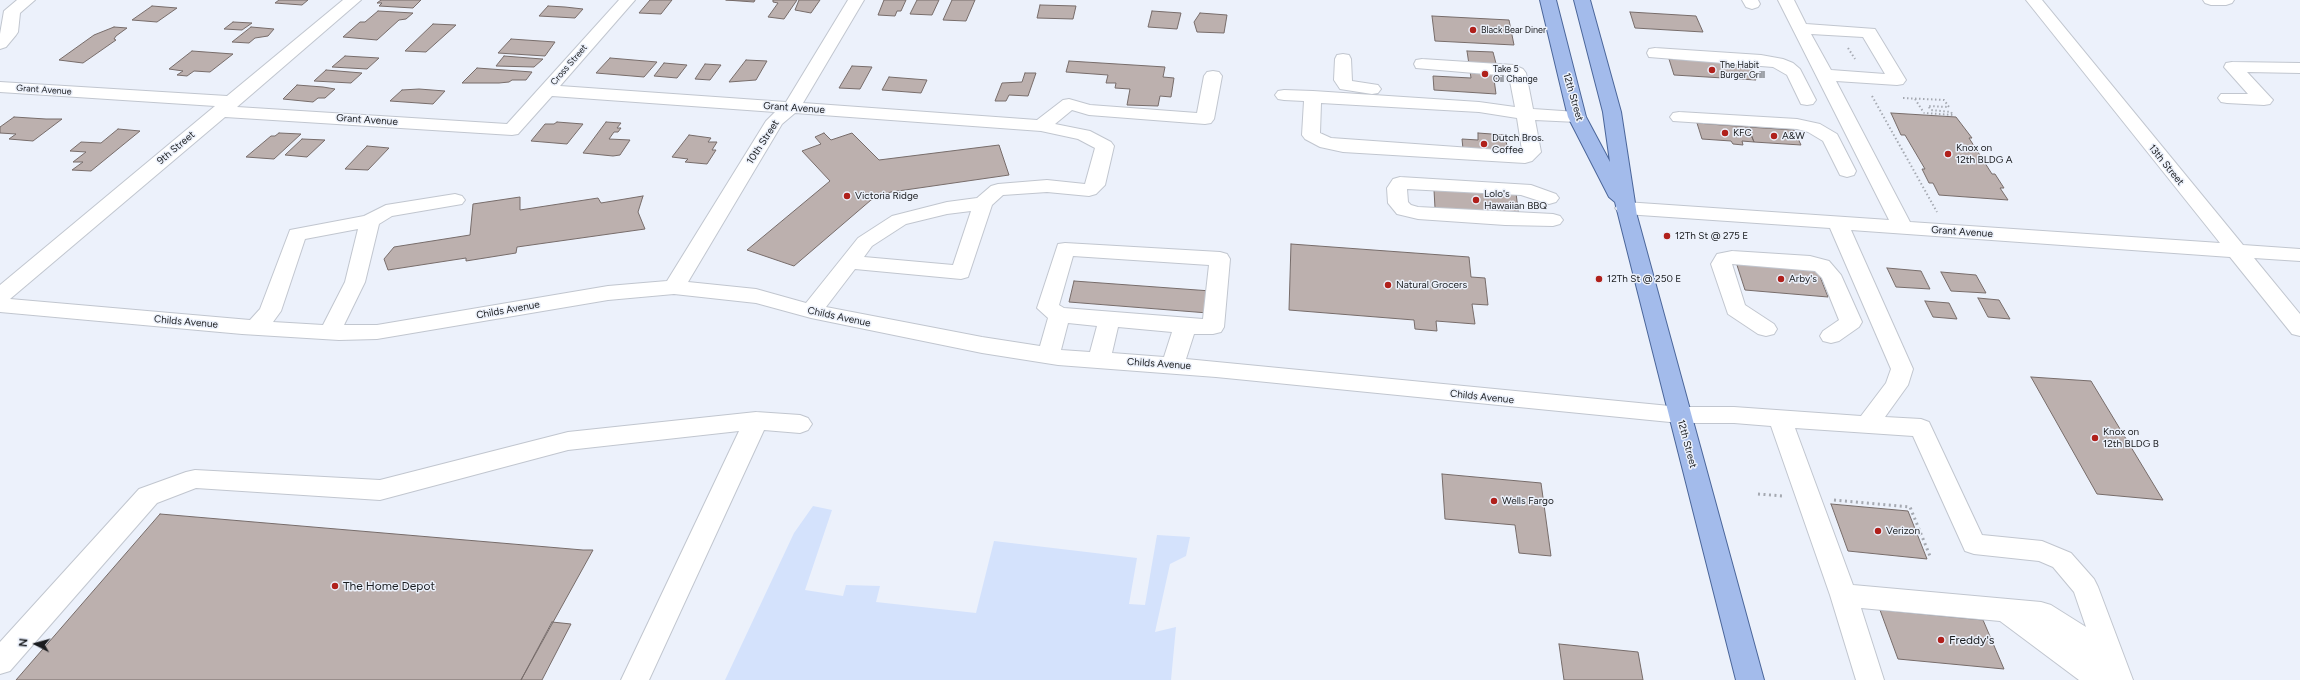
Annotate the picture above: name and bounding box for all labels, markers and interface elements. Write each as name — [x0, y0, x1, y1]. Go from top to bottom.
marker: Black Bear Diner — [1468, 25, 1478, 35]
place label: Black Bear Diner — [1481, 25, 1546, 35]
street label: Cross Street — [548, 42, 590, 88]
place label: The Habit Burger Grill — [1720, 60, 1765, 81]
place label: Take 5 Oil Change — [1493, 64, 1538, 85]
marker: The Habit Burger Grill — [1707, 65, 1717, 75]
marker: Take 5 Oil Change — [1480, 69, 1490, 79]
street label: 12th Street — [1560, 72, 1586, 122]
street label: Grant Avenue — [16, 83, 72, 97]
street label: Grant Avenue — [763, 100, 825, 116]
street label: Grant Avenue — [336, 112, 398, 128]
street label: 10th Street — [744, 118, 782, 166]
place label: KFC — [1733, 127, 1752, 139]
marker: KFC — [1720, 128, 1730, 138]
street label: 9th Street — [155, 129, 197, 167]
place label: A&W — [1782, 130, 1805, 142]
marker: A&W — [1769, 131, 1779, 141]
place label: Dutch Bros. Coffee — [1492, 132, 1544, 156]
marker: Dutch Bros. Coffee — [1479, 139, 1489, 149]
place label: Knox on 12th BLDG A — [1956, 142, 2013, 166]
street label: 13th Street — [2146, 142, 2186, 188]
marker: Knox on 12th BLDG A — [1943, 149, 1953, 159]
place label: Lolo's Hawaiian BBQ — [1484, 188, 1547, 212]
place label: Victoria Ridge — [855, 190, 918, 202]
marker: Victoria Ridge — [842, 191, 852, 201]
marker: Lolo's Hawaiian BBQ — [1471, 195, 1481, 205]
street label: Grant Avenue — [1931, 224, 1993, 240]
place label: 12Th St @ 275 E — [1675, 230, 1748, 242]
marker: 12Th St @ 275 E — [1662, 231, 1672, 241]
place label: 12Th St @ 250 E — [1607, 273, 1681, 285]
place label: Arby's — [1789, 273, 1817, 285]
marker: 12Th St @ 250 E — [1594, 274, 1604, 284]
marker: Arby's — [1776, 274, 1786, 284]
place label: Natural Grocers — [1396, 279, 1467, 291]
marker: Natural Grocers — [1383, 280, 1393, 290]
street label: Childs Avenue — [475, 299, 541, 321]
street label: Childs Avenue — [806, 304, 872, 330]
street label: Childs Avenue — [154, 313, 218, 331]
street label: Childs Avenue — [1127, 356, 1191, 372]
street label: Childs Avenue — [1449, 388, 1515, 406]
street label: 12th Street — [1675, 419, 1699, 469]
place label: Knox on 12th BLDG B — [2103, 426, 2159, 450]
marker: Knox on 12th BLDG B — [2090, 433, 2100, 443]
place label: Wells Fargo — [1502, 495, 1554, 507]
marker: Wells Fargo — [1489, 496, 1499, 506]
place label: Verizon — [1886, 525, 1920, 537]
marker: Verizon — [1873, 526, 1883, 536]
place label: The Home Depot — [343, 579, 435, 593]
marker: The Home Depot — [330, 581, 340, 591]
north arrow — [16, 624, 56, 664]
place label: Freddy's — [1949, 633, 1994, 647]
marker: Freddy's — [1936, 635, 1946, 645]
text: N — [17, 638, 30, 648]

